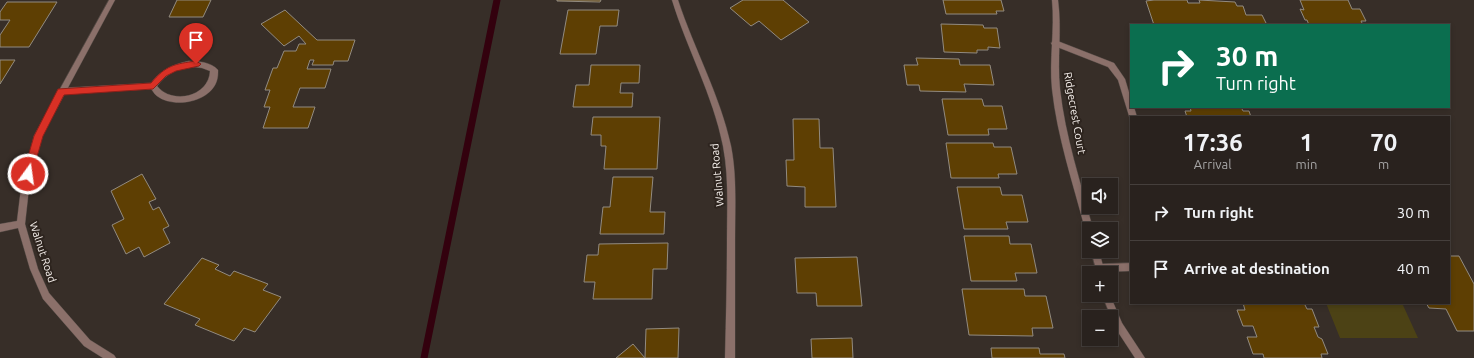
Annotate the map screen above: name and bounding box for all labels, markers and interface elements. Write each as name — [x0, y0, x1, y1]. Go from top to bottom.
pin — [179, 23, 213, 64]
icon: arrive — [185, 29, 207, 51]
icon: right — [1150, 40, 1202, 92]
text: 30 m — [1216, 40, 1278, 71]
street label: Ridgecrest Court — [1062, 71, 1088, 156]
text: Turn right — [1216, 73, 1296, 93]
text: 17:36 — [1183, 129, 1243, 156]
text: 1 — [1300, 129, 1313, 156]
text: 70 — [1370, 129, 1397, 156]
street label: Walnut Road — [708, 143, 726, 207]
position arrow — [7, 153, 49, 195]
text: Arrival — [1194, 157, 1232, 171]
text: min — [1296, 157, 1317, 171]
text: m — [1378, 157, 1389, 171]
map controls — [1082, 178, 1118, 346]
button: sound — [1082, 178, 1118, 214]
icon: right — [1150, 202, 1172, 224]
text: Turn right — [1184, 204, 1254, 221]
text: 30 m — [1397, 204, 1430, 221]
street label: Walnut Road — [28, 220, 58, 284]
button: layers — [1082, 222, 1118, 258]
icon: arrive — [1150, 258, 1172, 280]
text: Arrive at destination — [1184, 260, 1330, 277]
text: 40 m — [1397, 260, 1430, 277]
button: + — [1082, 266, 1118, 302]
button: − — [1082, 310, 1118, 346]

